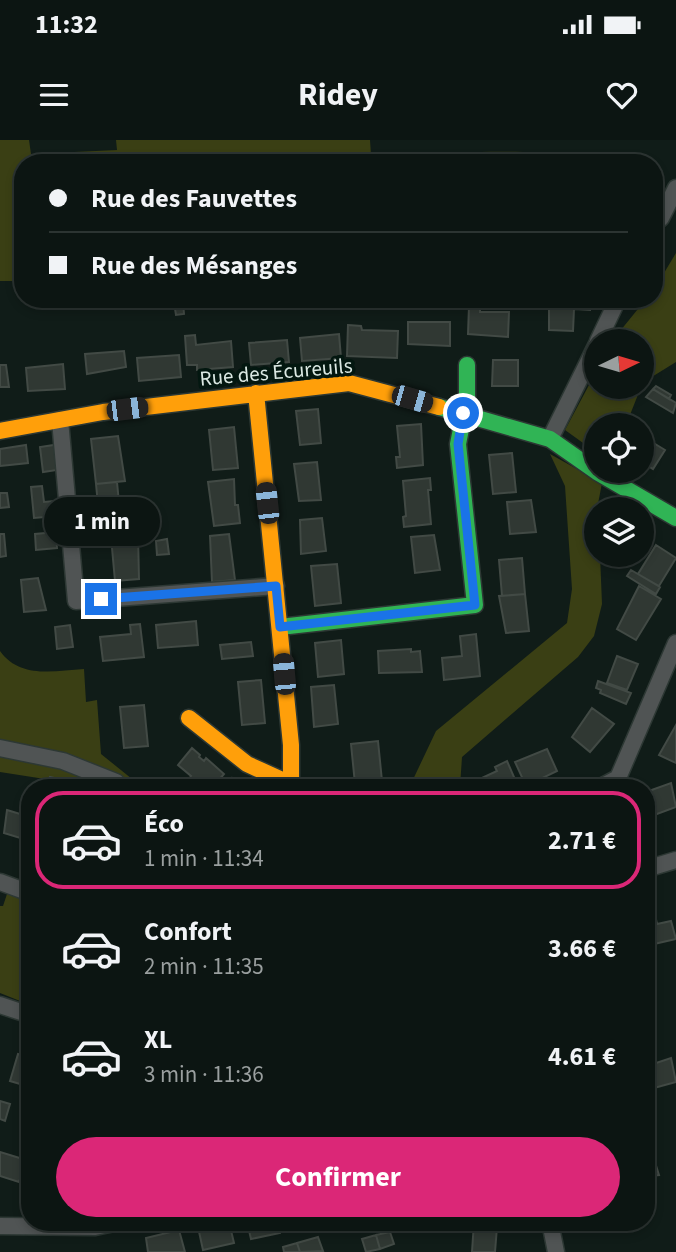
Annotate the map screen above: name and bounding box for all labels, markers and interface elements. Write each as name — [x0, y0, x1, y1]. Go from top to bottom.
text: 11:32 — [35, 6, 98, 43]
text: Ridey — [298, 72, 378, 118]
icon: menu — [35, 76, 73, 114]
icon: heart — [603, 76, 641, 114]
text: Rue des Fauvettes — [91, 180, 297, 217]
text: Rue des Mésanges — [91, 247, 297, 284]
north arrow — [584, 329, 654, 399]
map controls — [584, 329, 654, 567]
street label: Rue des Écureuils — [198, 350, 354, 394]
car — [389, 383, 436, 415]
car — [105, 396, 150, 422]
route start — [447, 397, 479, 429]
button: locate — [584, 413, 654, 483]
car — [255, 481, 280, 525]
button: layers — [584, 497, 654, 567]
callout: 1 min — [43, 498, 159, 546]
text: 1 min — [74, 505, 130, 538]
route end — [85, 583, 117, 615]
car — [272, 652, 297, 696]
text: Éco — [144, 805, 184, 842]
icon: car — [60, 809, 123, 872]
text: 2.71 € — [548, 822, 616, 859]
text: 1 min · 11:34 — [144, 842, 264, 875]
text: Confort — [144, 913, 232, 950]
icon: car — [60, 917, 123, 980]
text: 3.66 € — [548, 930, 616, 967]
text: 2 min · 11:35 — [144, 950, 264, 983]
text: XL — [144, 1021, 172, 1058]
icon: car — [60, 1025, 123, 1088]
text: 4.61 € — [548, 1038, 616, 1075]
text: 3 min · 11:36 — [144, 1058, 264, 1091]
button: Confirmer — [56, 1137, 620, 1217]

